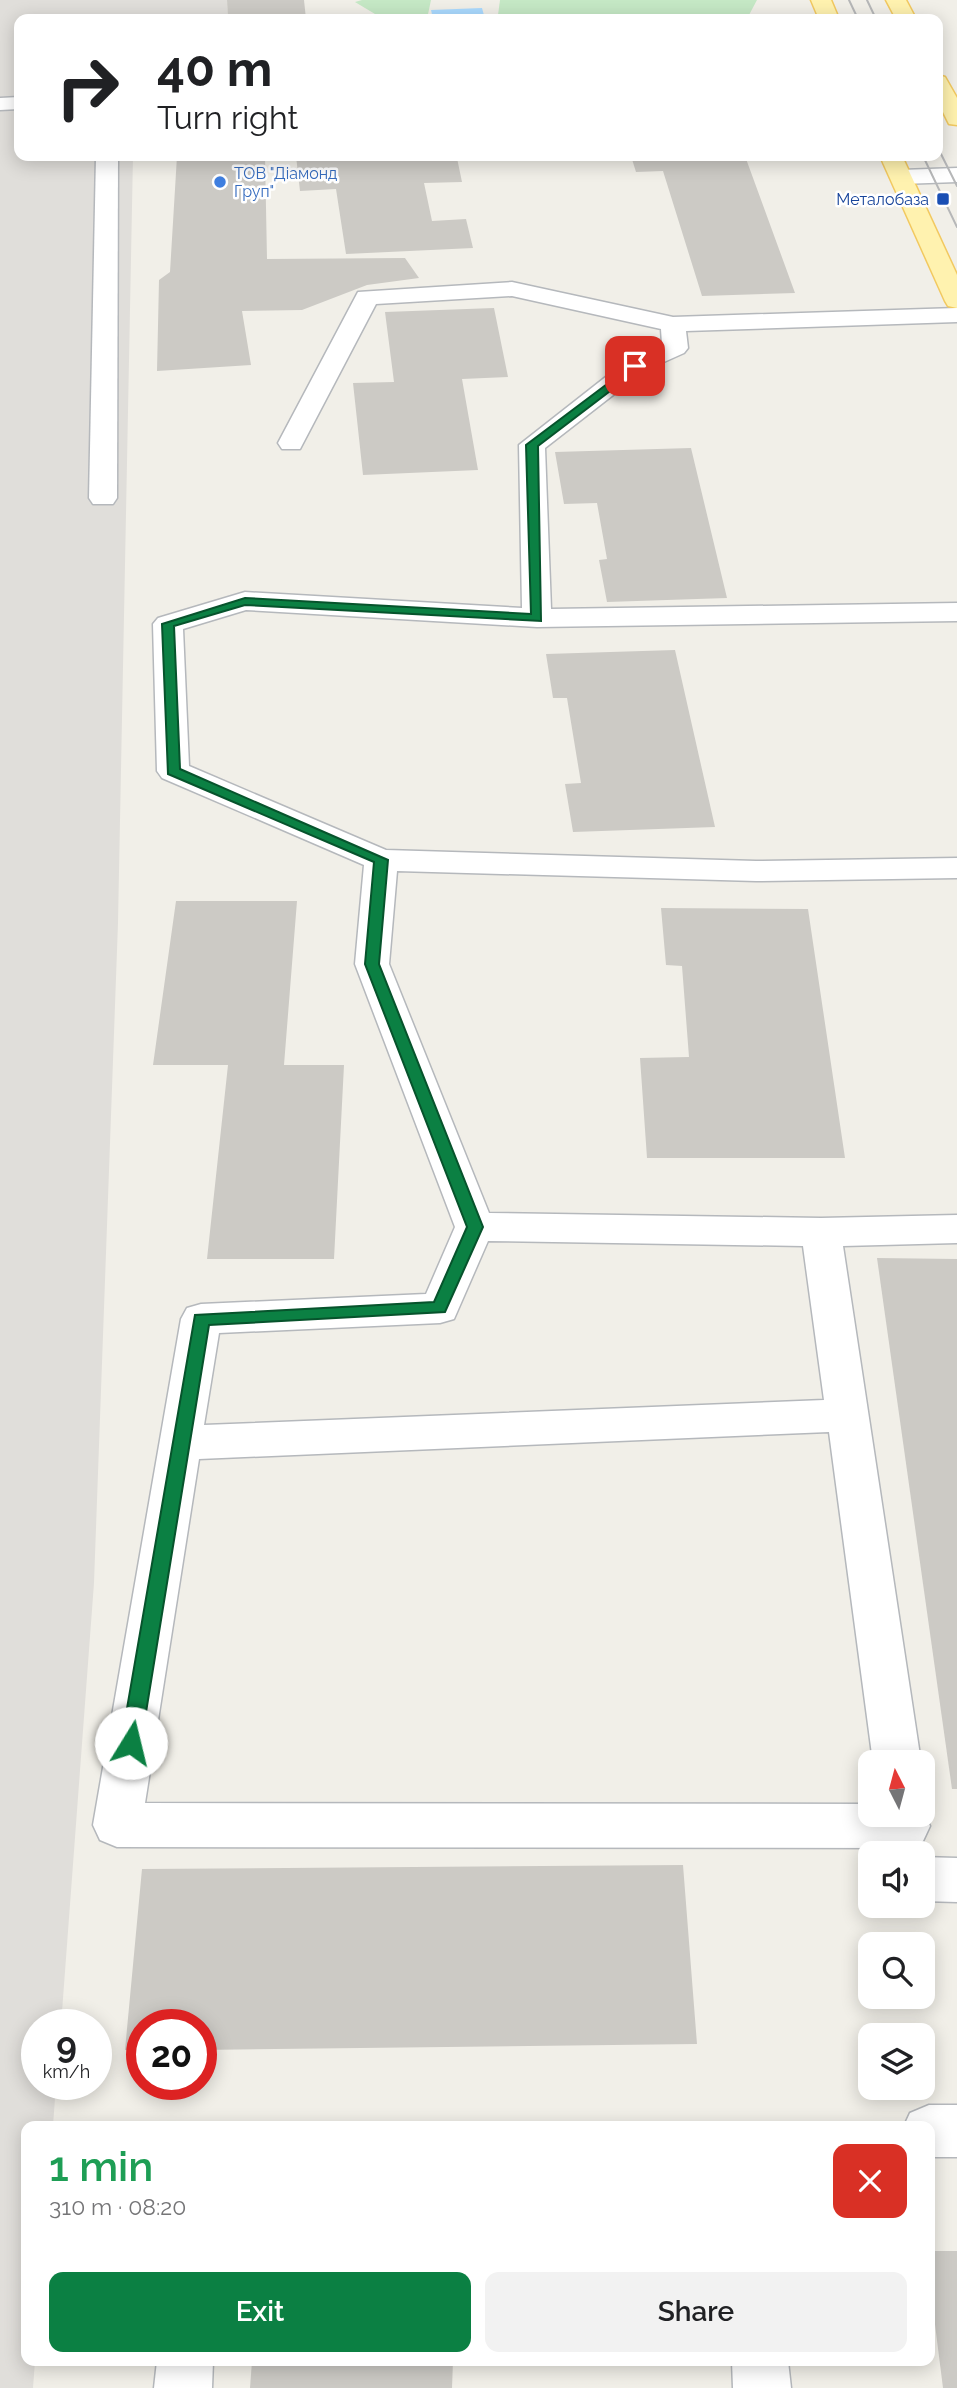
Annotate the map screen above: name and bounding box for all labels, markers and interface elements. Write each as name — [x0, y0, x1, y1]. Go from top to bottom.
text: 40 m — [157, 40, 272, 97]
icon: right — [42, 42, 133, 133]
text: Turn right — [157, 99, 298, 136]
place label: ТОВ "Діамонд Груп" — [234, 164, 337, 201]
marker: ТОВ "Діамонд Груп" — [212, 174, 228, 190]
place label: Металобаза — [836, 190, 929, 209]
marker: Металобаза — [935, 191, 951, 207]
pin — [605, 336, 665, 396]
icon: arrive — [616, 347, 654, 385]
position arrow — [94, 1706, 168, 1780]
north arrow — [858, 1750, 934, 1827]
map controls — [858, 1750, 935, 2100]
button: sound — [858, 1841, 935, 1918]
button: search — [858, 1932, 935, 2009]
speed limit sign: 20 — [126, 2009, 217, 2100]
button: layers — [858, 2023, 935, 2100]
text: 9 — [56, 2025, 77, 2066]
text: km/h — [43, 2061, 90, 2082]
text: 1 min — [49, 2142, 153, 2191]
button: close — [833, 2144, 907, 2218]
text: 310 m · 08:20 — [49, 2193, 186, 2220]
button: Exit — [49, 2272, 471, 2352]
button: Share — [485, 2272, 907, 2352]

